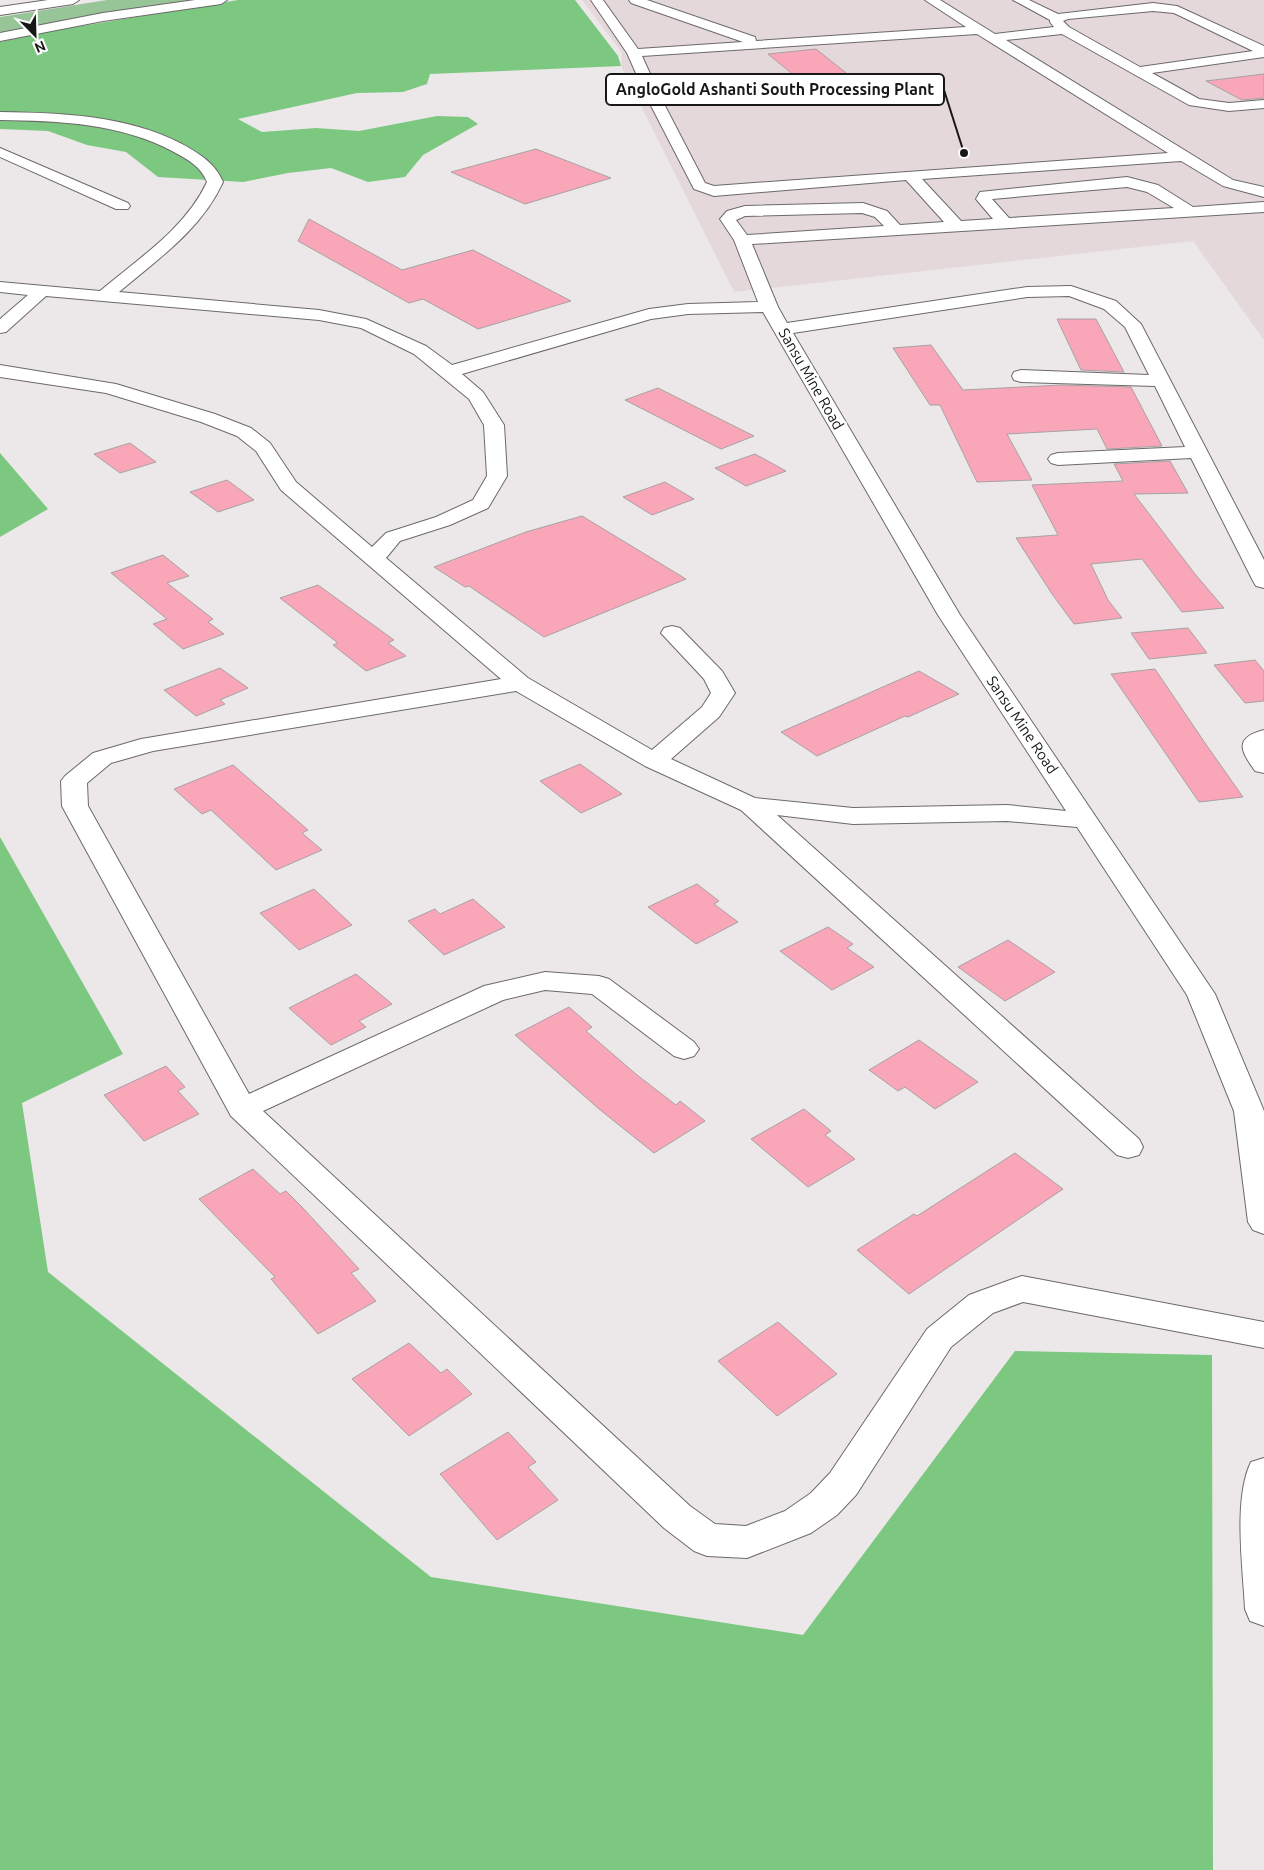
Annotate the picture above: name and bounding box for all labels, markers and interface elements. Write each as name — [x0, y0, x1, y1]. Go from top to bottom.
north arrow — [10, 10, 60, 60]
text: N — [32, 38, 48, 56]
callout: AngloGold Ashanti South Processing Plant — [606, 74, 944, 105]
text: AngloGold Ashanti South Processing Plant — [616, 80, 934, 98]
street label: Sansu Mine Road — [776, 325, 847, 432]
street label: Sansu Mine Road — [983, 673, 1061, 777]

